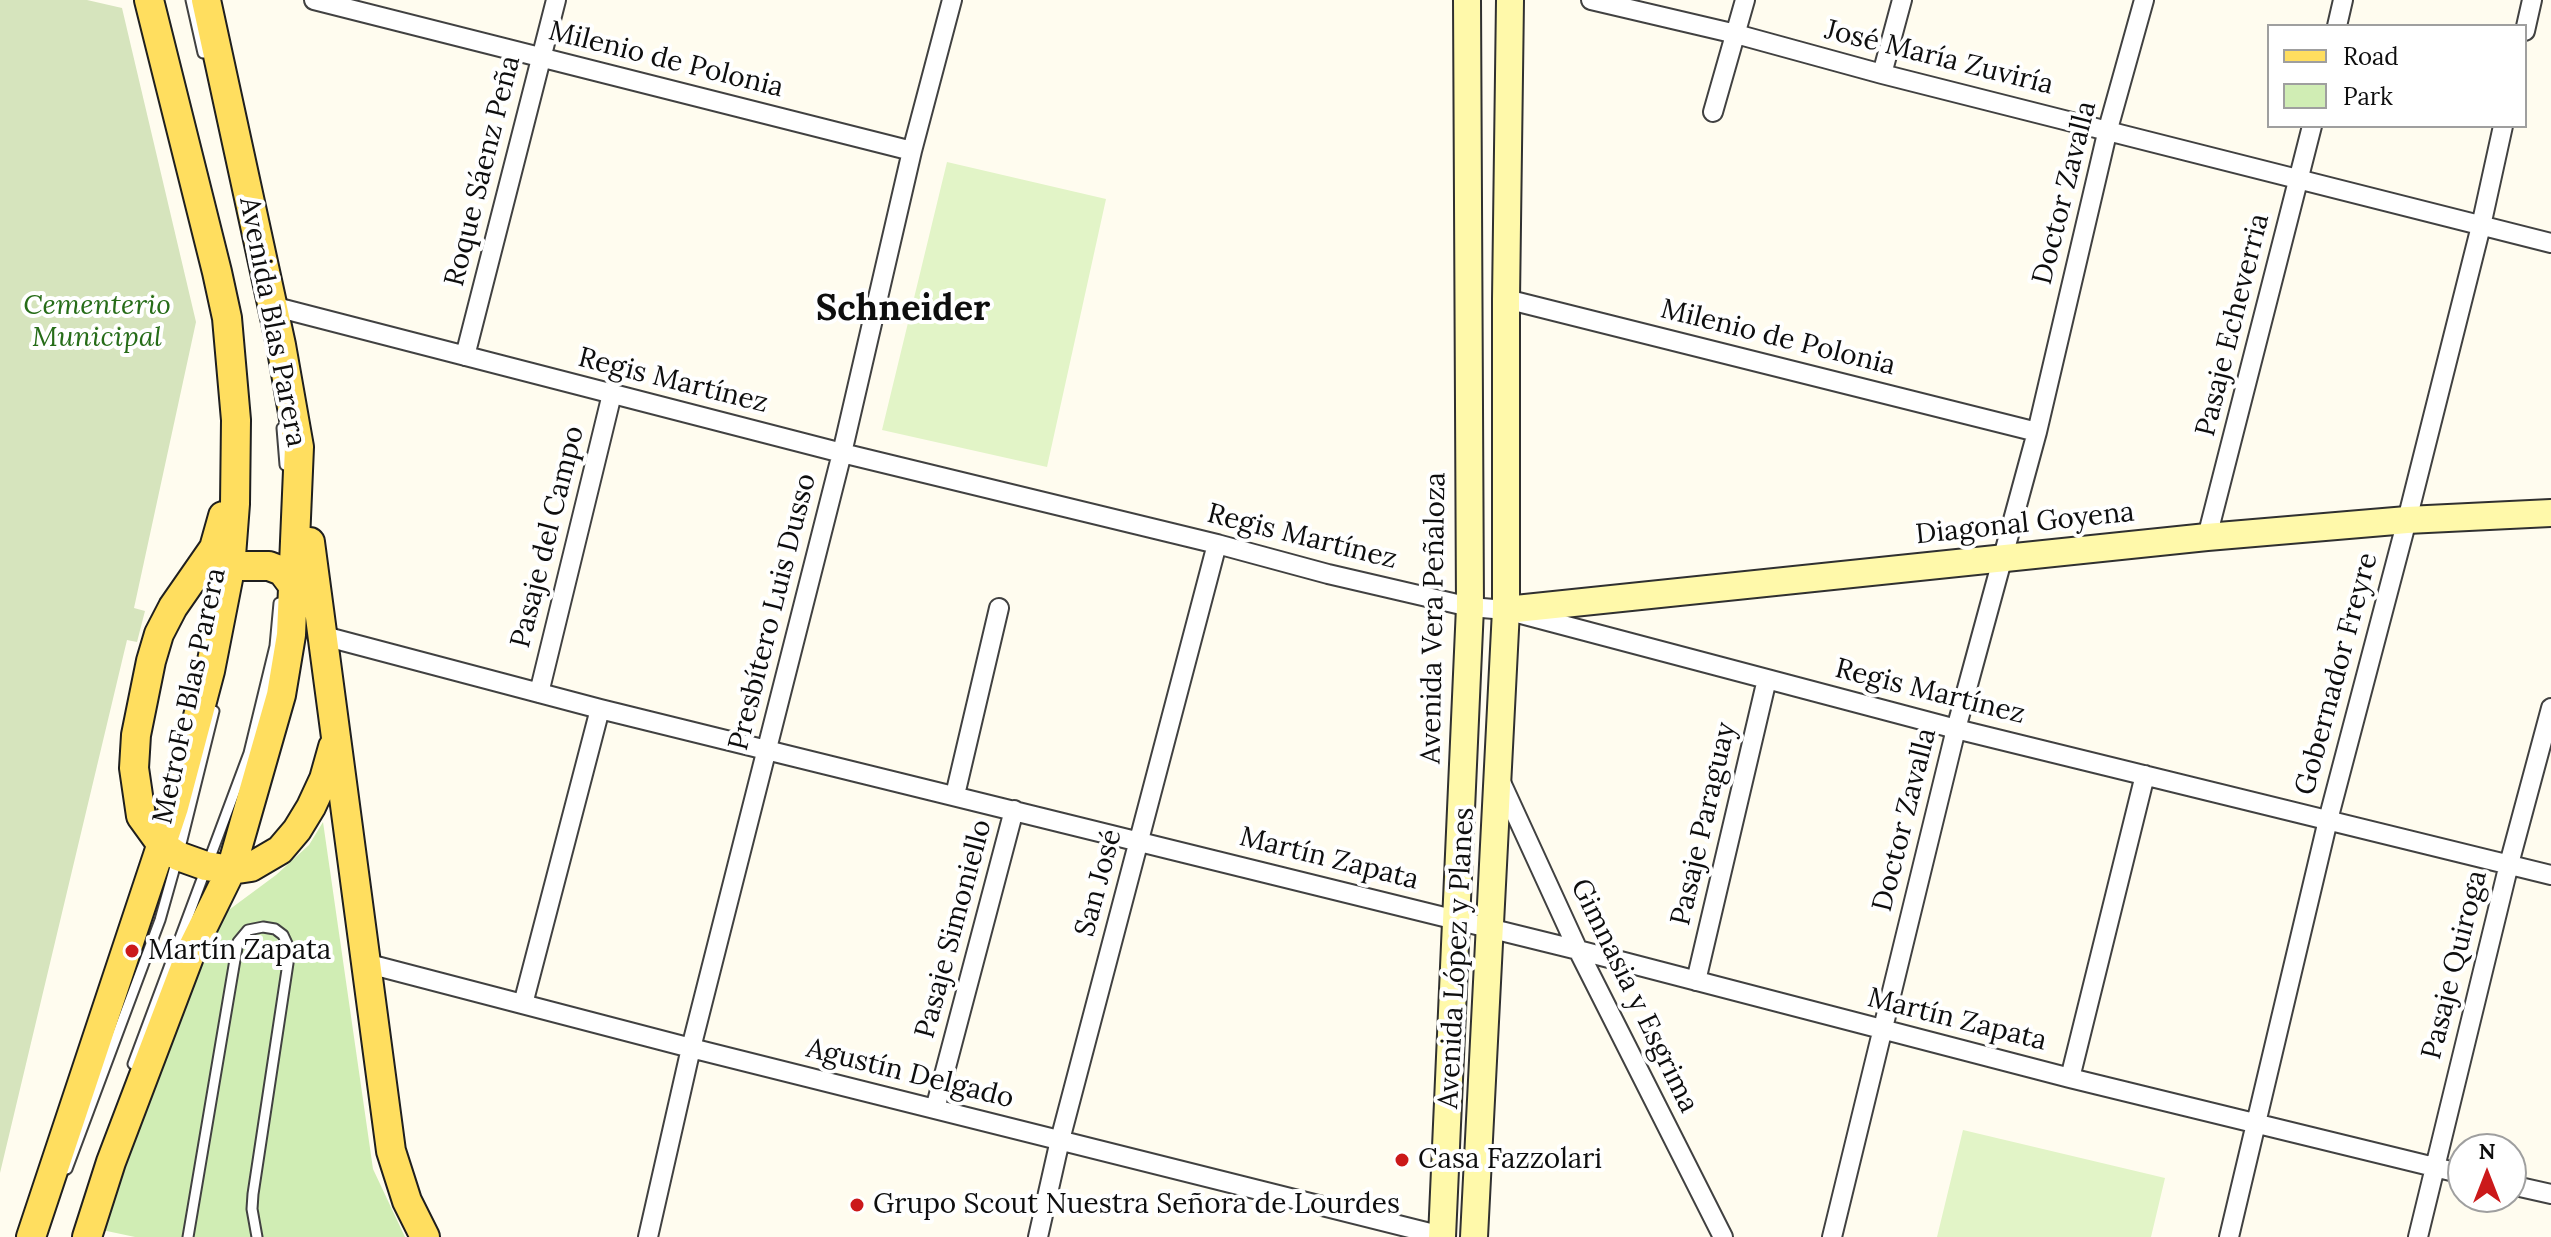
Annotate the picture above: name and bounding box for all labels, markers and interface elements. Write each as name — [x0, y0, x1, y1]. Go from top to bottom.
street label: José María Zuviría — [1821, 13, 2057, 103]
street label: Milenio de Polonia — [545, 15, 787, 105]
legend — [2267, 24, 2527, 128]
text: Road — [2343, 41, 2399, 72]
street label: Roque Sáenz Peña — [438, 52, 528, 290]
text: Park — [2343, 81, 2393, 112]
street label: Doctor Zavalla — [2026, 98, 2104, 288]
street label: Avenida Blas Parera — [231, 194, 313, 450]
street label: Pasaje Echeverria — [2189, 210, 2277, 440]
district label: Schneider — [816, 288, 990, 332]
park label: Cementerio Municipal — [23, 289, 171, 355]
street label: Milenio de Polonia — [1657, 293, 1899, 383]
street label: Regis Martínez — [575, 341, 771, 421]
street label: Pasaje del Campo — [504, 423, 592, 651]
street label: Presbítero Luis Dusso — [722, 470, 824, 754]
street label: Avenida Vera Peñaloza — [1415, 472, 1453, 764]
street label: Diagonal Goyena — [1914, 496, 2136, 552]
street label: Regis Martínez — [1204, 497, 1400, 577]
street label: Gobernador Freyre — [2289, 549, 2385, 799]
street label: MetroFe Blas Parera — [146, 565, 234, 827]
street label: Regis Martínez — [1832, 652, 2028, 732]
street label: Pasaje Paraguay — [1664, 719, 1744, 929]
street label: Doctor Zavalla — [1866, 725, 1944, 915]
street label: Avenida López y Planes — [1432, 806, 1482, 1110]
street label: Pasaje Simoniello — [909, 816, 999, 1042]
street label: Martín Zapata — [1236, 821, 1422, 897]
street label: San José — [1069, 826, 1129, 940]
street label: Pasaje Quiroga — [2415, 867, 2495, 1063]
street label: Gimnasia y Esgrima — [1563, 874, 1705, 1118]
place label: Martín Zapata — [148, 934, 331, 968]
marker: Martín Zapata — [123, 942, 141, 960]
street label: Martín Zapata — [1864, 982, 2050, 1058]
street label: Agustín Delgado — [803, 1032, 1017, 1116]
north arrow — [2447, 1133, 2527, 1213]
text: N — [2478, 1137, 2496, 1165]
place label: Casa Fazzolari — [1418, 1143, 1602, 1177]
marker: Casa Fazzolari — [1393, 1151, 1411, 1169]
place label: Grupo Scout Nuestra Señora de Lourdes — [873, 1188, 1400, 1222]
marker: Grupo Scout Nuestra Señora de Lourdes — [848, 1196, 866, 1214]

